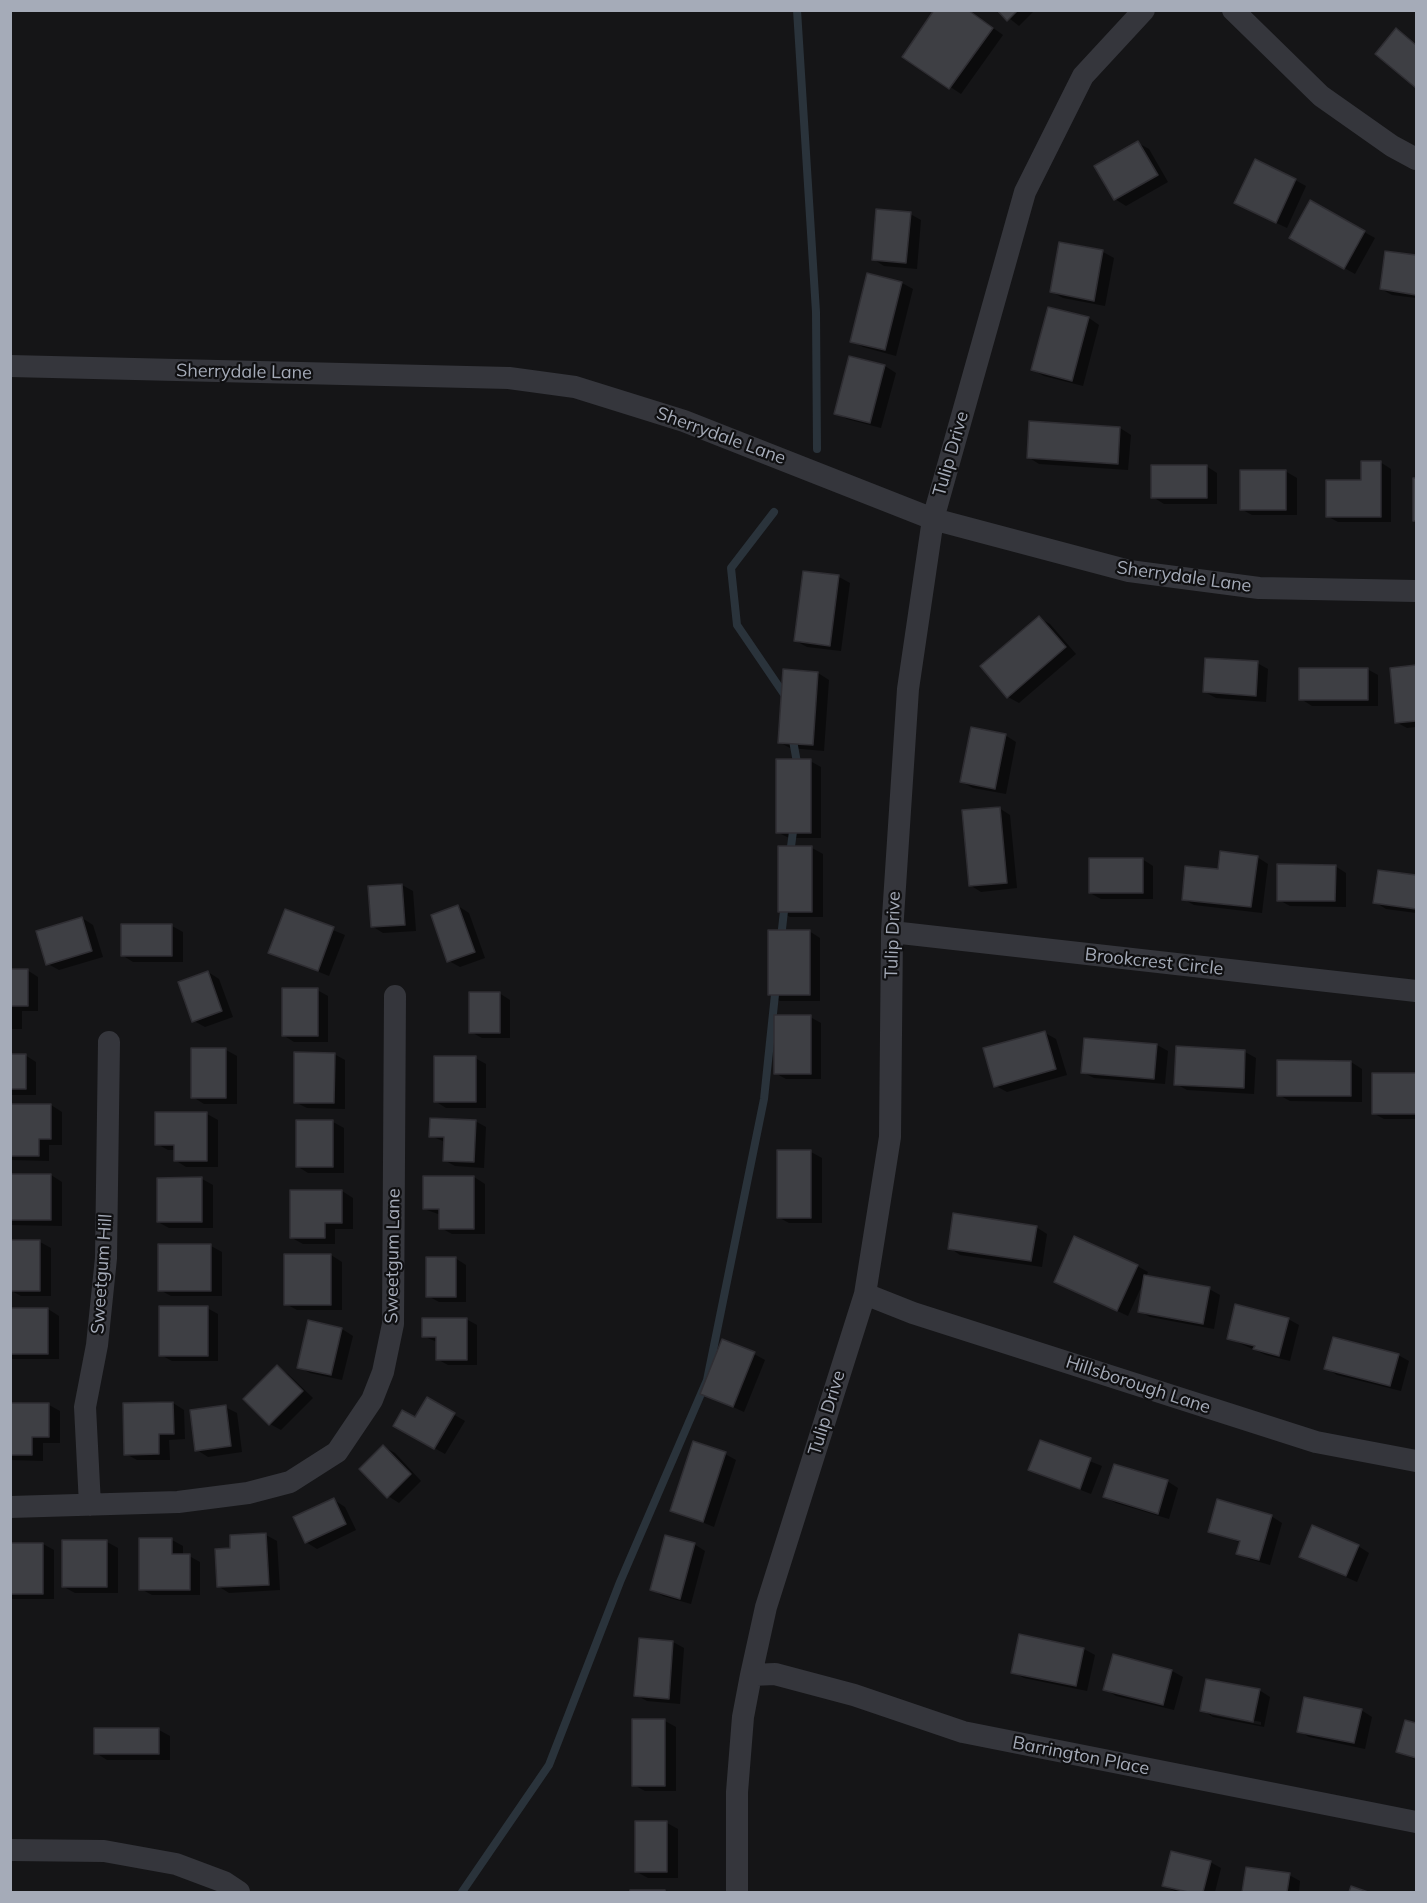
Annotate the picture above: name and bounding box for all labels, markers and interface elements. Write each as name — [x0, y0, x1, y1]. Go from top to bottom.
street label: Sherrydale Lane — [176, 360, 312, 384]
street label: Sherrydale Lane — [653, 403, 789, 469]
street label: Tulip Drive — [929, 409, 973, 499]
street label: Sherrydale Lane — [1115, 557, 1253, 597]
street label: Tulip Drive — [881, 891, 905, 979]
street label: Brookcrest Circle — [1084, 944, 1224, 980]
street label: Sweetgum Lane — [381, 1188, 405, 1324]
street label: Sweetgum Hill — [87, 1213, 117, 1335]
street label: Hillsborough Lane — [1063, 1351, 1213, 1419]
street label: Tulip Drive — [804, 1368, 850, 1458]
street label: Barrington Place — [1011, 1732, 1151, 1780]

